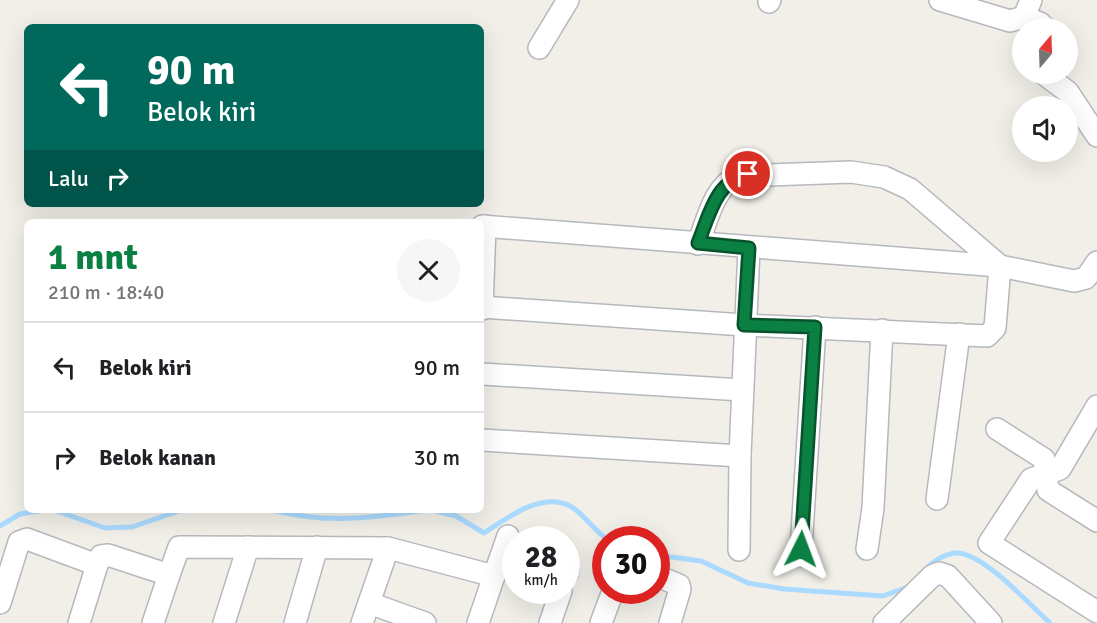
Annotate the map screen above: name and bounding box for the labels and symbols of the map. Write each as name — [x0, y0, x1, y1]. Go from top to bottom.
north arrow — [1012, 18, 1078, 84]
pin — [722, 148, 773, 199]
position arrow — [769, 517, 833, 581]
speed limit sign: 30 — [592, 526, 670, 604]

